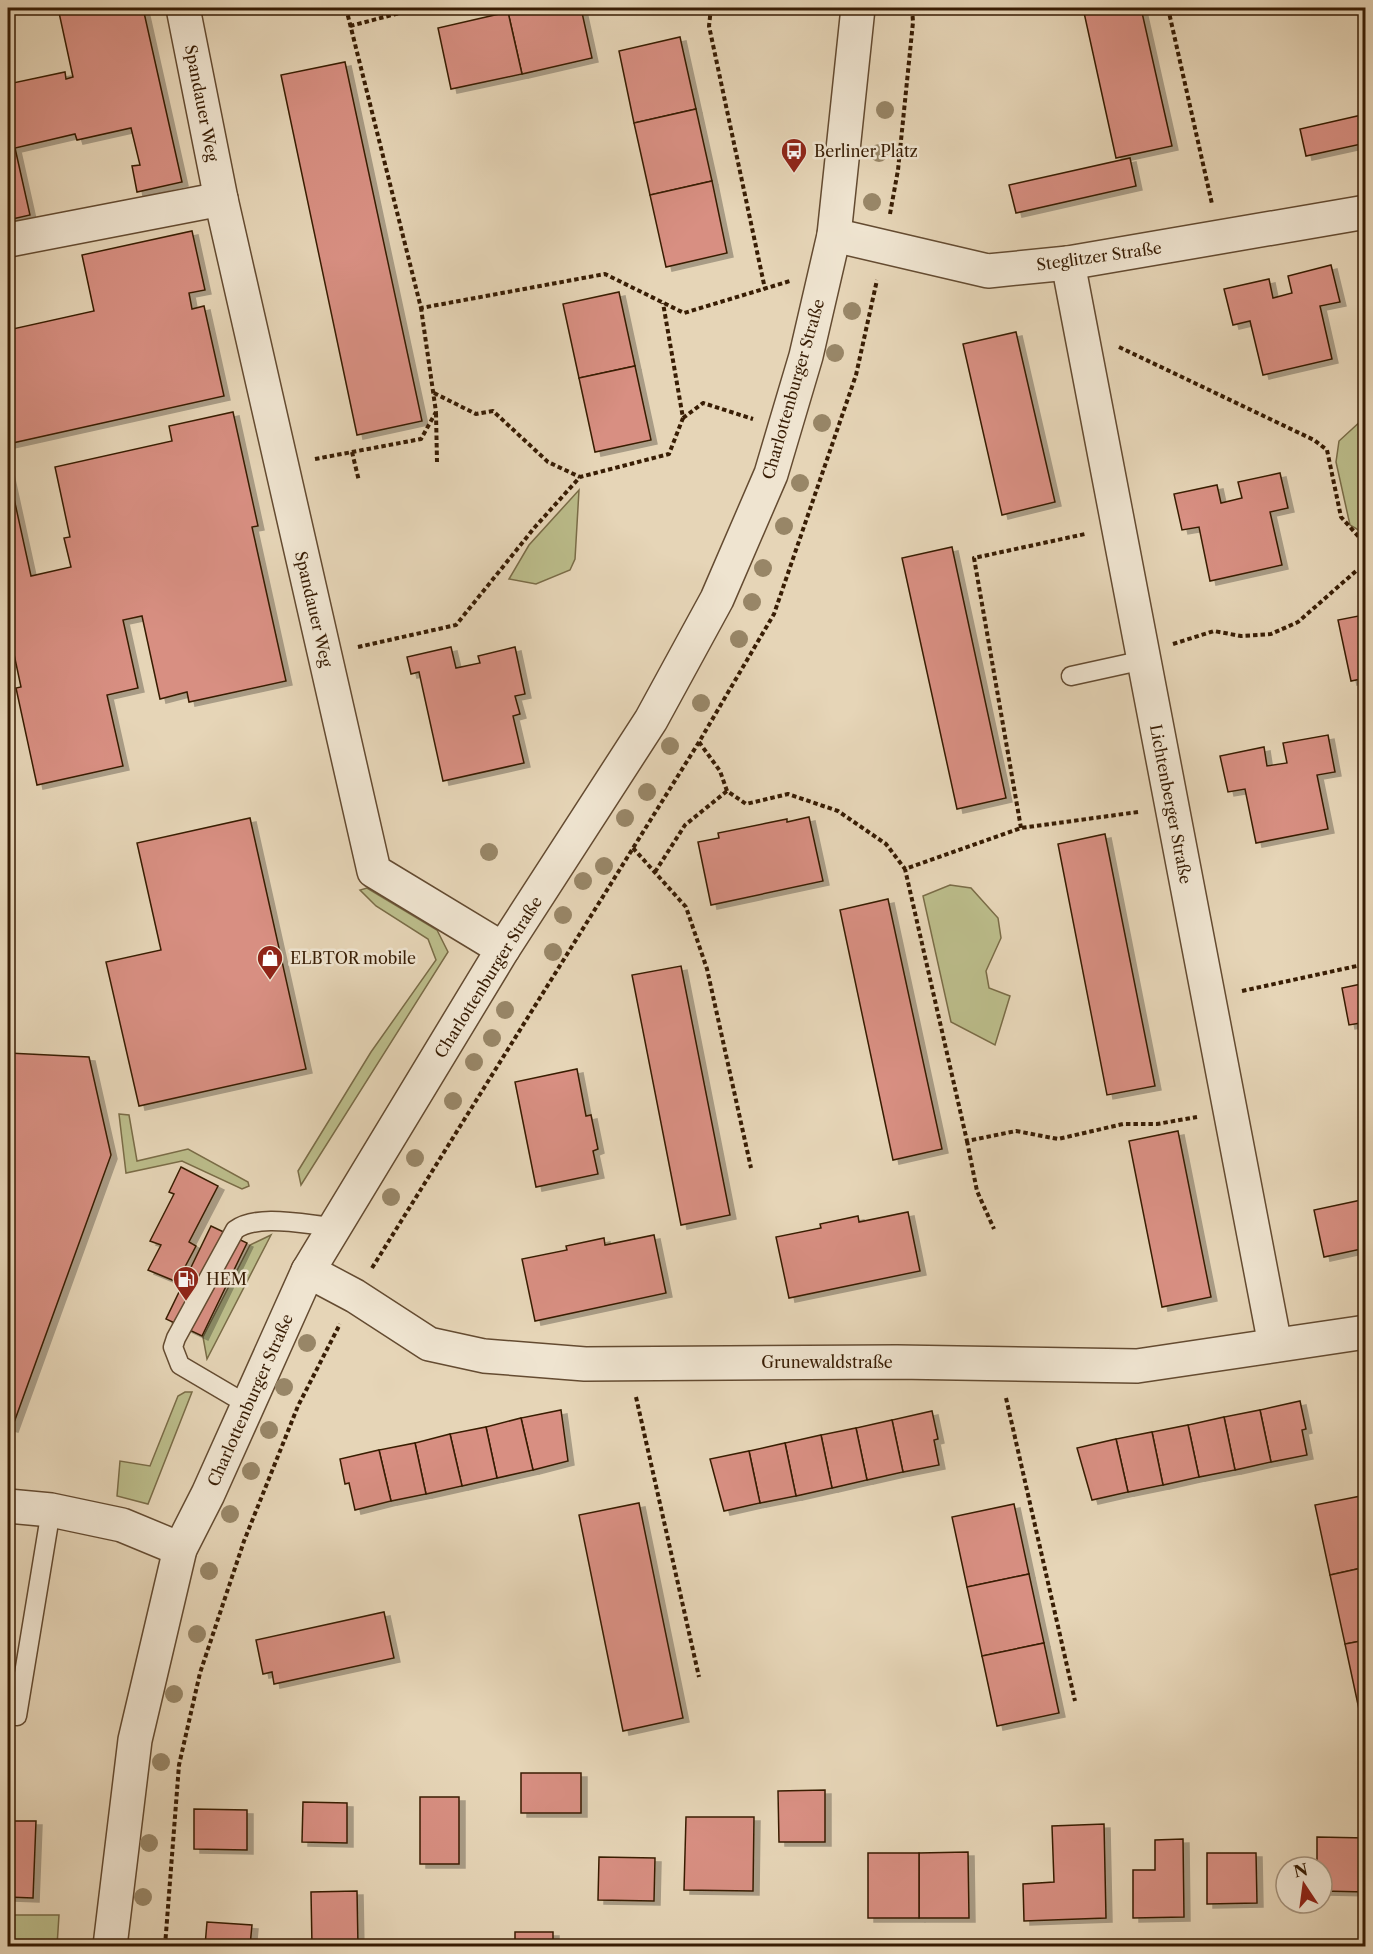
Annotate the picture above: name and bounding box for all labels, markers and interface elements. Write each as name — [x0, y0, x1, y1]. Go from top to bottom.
street label: Spandauer Weg — [181, 43, 223, 164]
bus stop icon: Berliner Platz — [779, 136, 809, 174]
place label: Berliner Platz — [814, 141, 918, 161]
street label: Steglitzer Straße — [1035, 237, 1163, 275]
street label: Charlottenburger Straße — [758, 296, 828, 482]
street label: Spandauer Weg — [291, 549, 337, 670]
street label: Lichtenberger Straße — [1146, 723, 1196, 886]
street label: Charlottenburger Straße — [430, 892, 546, 1062]
shop icon: ELBTOR mobile — [255, 943, 285, 981]
place label: ELBTOR mobile — [290, 948, 416, 968]
fuel station icon: HEM — [171, 1264, 201, 1302]
place label: HEM — [206, 1269, 247, 1289]
street label: Charlottenburger Straße — [203, 1310, 297, 1489]
street label: Grunewaldstraße — [761, 1352, 893, 1372]
north arrow — [1274, 1855, 1334, 1915]
text: N — [1292, 1859, 1310, 1882]

